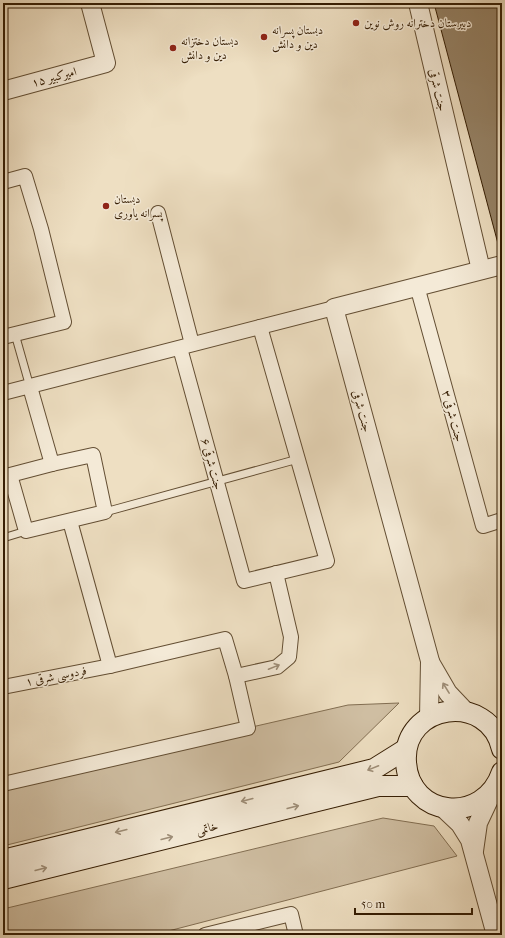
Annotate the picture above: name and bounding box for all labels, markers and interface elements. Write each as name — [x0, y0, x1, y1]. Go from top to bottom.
place label: دبیرستان دخترانه روش نوین — [364, 16, 471, 31]
marker: دبیرستان دخترانه روش نوین — [351, 18, 361, 28]
place label: دبستان پسرانه دین و دانش — [272, 23, 323, 53]
marker: دبستان پسرانه دین و دانش — [259, 32, 269, 42]
place label: دبستان دختزانه دین و دانش — [181, 34, 239, 64]
marker: دبستان دختزانه دین و دانش — [168, 43, 178, 53]
street label: امیرکبیر ۱۵ — [30, 64, 78, 90]
street label: جنت شرقی — [425, 67, 450, 113]
place label: دبستان پسرانه یاوری — [114, 192, 164, 222]
marker: دبستان پسرانه یاوری — [101, 201, 111, 211]
street label: جنت شرقی — [349, 388, 374, 434]
street label: جنت شرقی ۳ — [438, 389, 467, 444]
street label: جنت شرقی ۶ — [197, 437, 226, 492]
one-way arrow — [268, 662, 280, 670]
street label: فردوسی شرقی ۱ — [24, 663, 88, 691]
one-way arrow — [441, 682, 449, 694]
one-way arrow — [368, 765, 380, 773]
one-way arrow — [241, 797, 254, 805]
one-way arrow — [286, 803, 299, 811]
street label: خاتمی — [194, 819, 220, 839]
one-way arrow — [115, 828, 128, 836]
one-way arrow — [160, 834, 173, 842]
one-way arrow — [34, 865, 47, 873]
scale bar — [355, 890, 472, 916]
text: 50 m — [361, 897, 385, 911]

